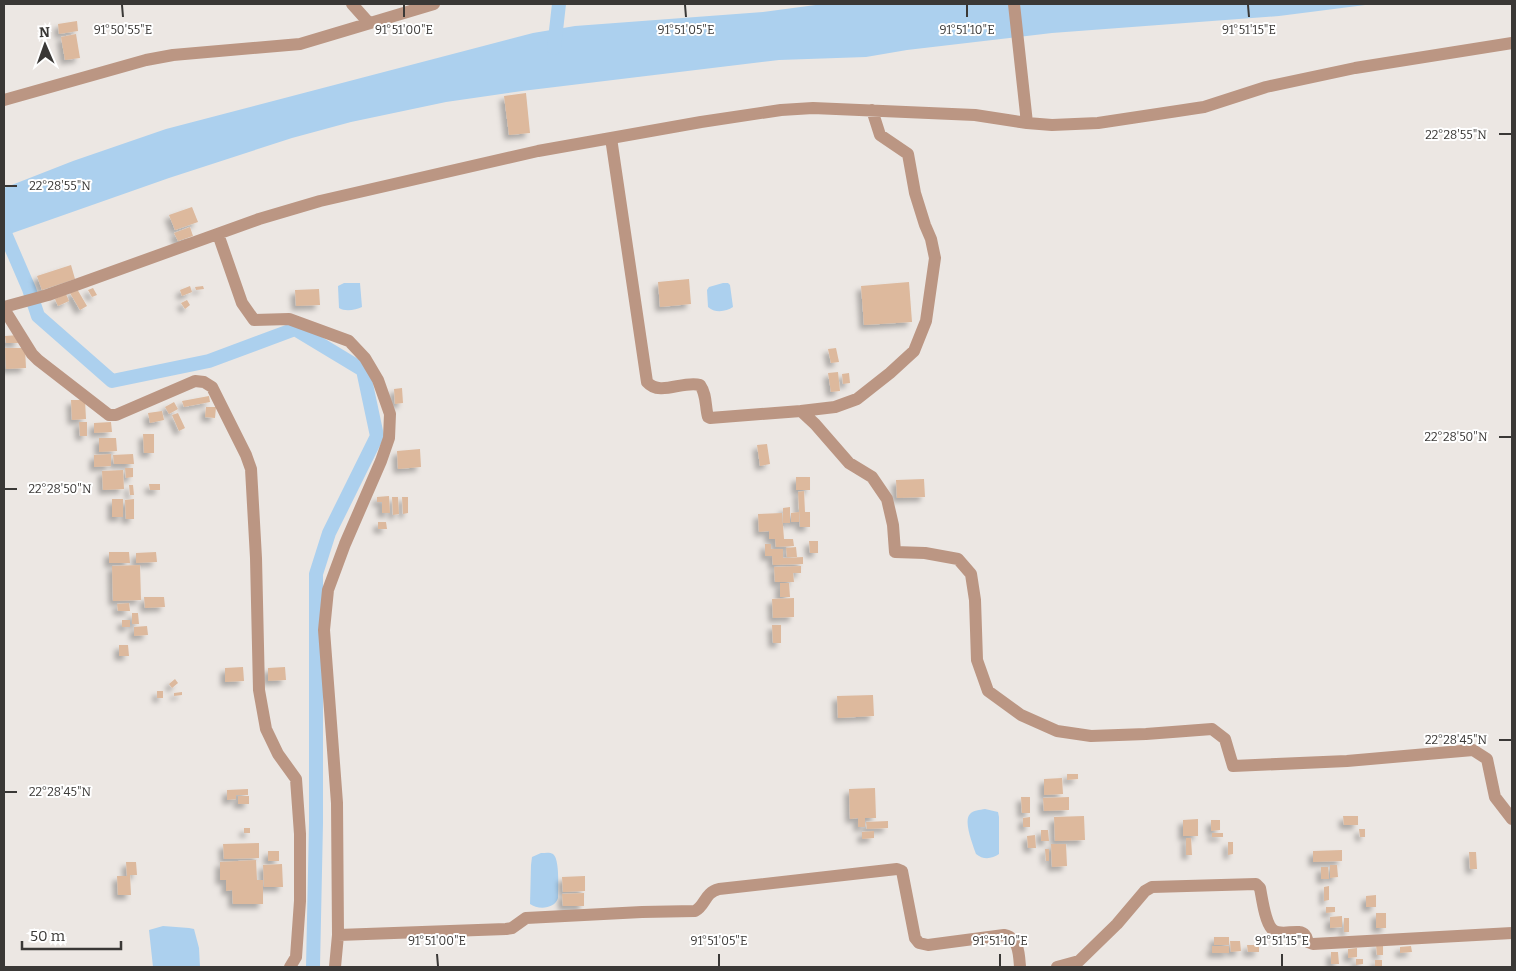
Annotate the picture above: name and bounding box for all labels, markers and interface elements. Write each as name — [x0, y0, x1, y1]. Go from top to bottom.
north arrow — [20, 20, 70, 70]
text: 91°50'55"E — [94, 23, 152, 37]
text: 91°51'00"E — [375, 23, 433, 37]
text: 91°51'05"E — [658, 23, 714, 37]
text: 91°51'10"E — [939, 23, 995, 37]
text: 91°51'15"E — [1222, 23, 1276, 37]
text: N — [39, 24, 50, 41]
text: 22°28'55"N — [1425, 128, 1487, 142]
text: 22°28'55"N — [29, 179, 91, 193]
text: 22°28'50"N — [1425, 430, 1488, 444]
text: 22°28'50"N — [29, 482, 92, 496]
text: 22°28'45"N — [1425, 733, 1488, 747]
text: 22°28'45"N — [29, 785, 92, 799]
scale bar — [22, 918, 121, 950]
text: 50 m — [30, 927, 66, 945]
text: 91°51'00"E — [408, 934, 466, 948]
text: 91°51'05"E — [691, 934, 747, 948]
text: 91°51'10"E — [972, 934, 1028, 948]
text: 91°51'15"E — [1255, 934, 1309, 948]

